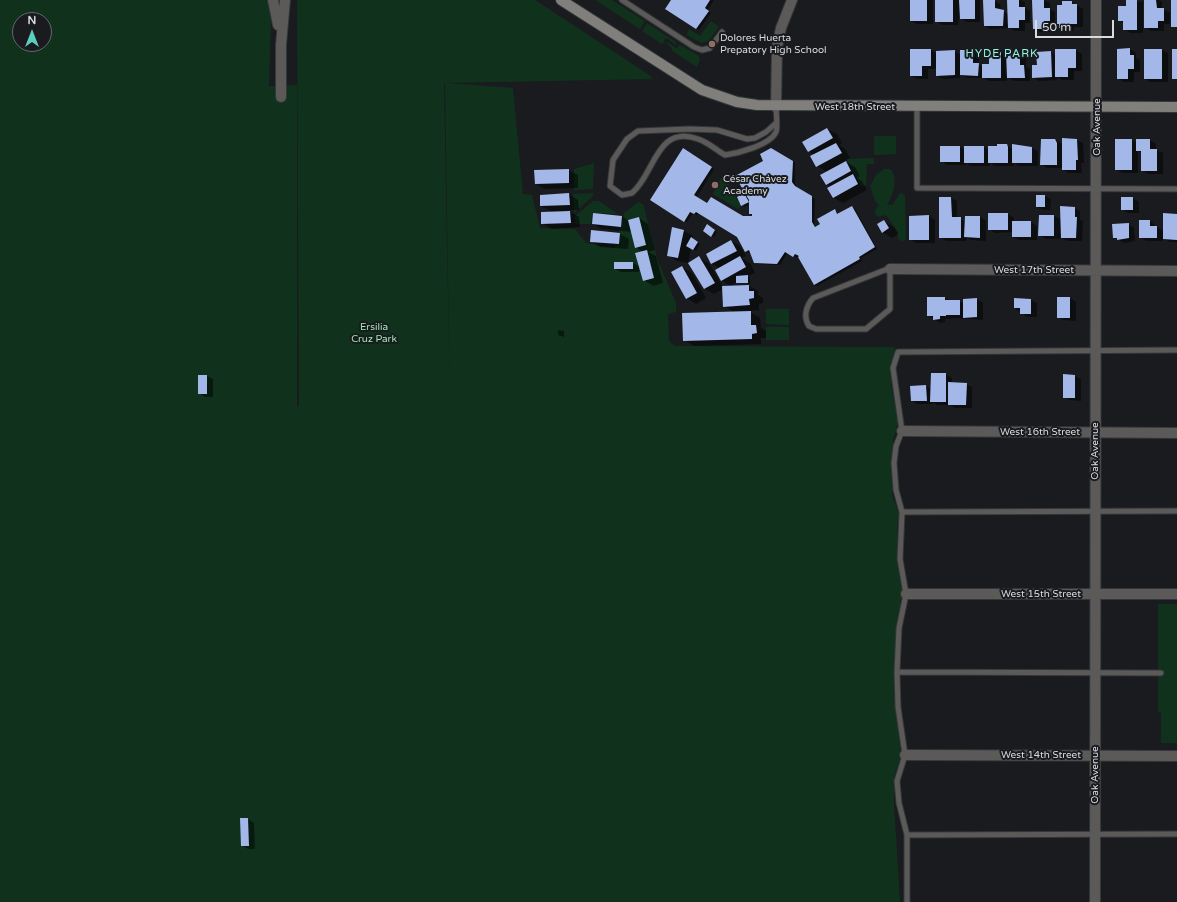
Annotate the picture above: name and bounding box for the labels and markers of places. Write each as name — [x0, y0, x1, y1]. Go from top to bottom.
place label: Dolores Huerta Prepatory High School — [720, 32, 827, 56]
marker: Dolores Huerta Prepatory High School — [707, 39, 717, 49]
place label: César Chávez Academy — [723, 173, 787, 196]
marker: César Chávez Academy — [710, 180, 720, 190]

